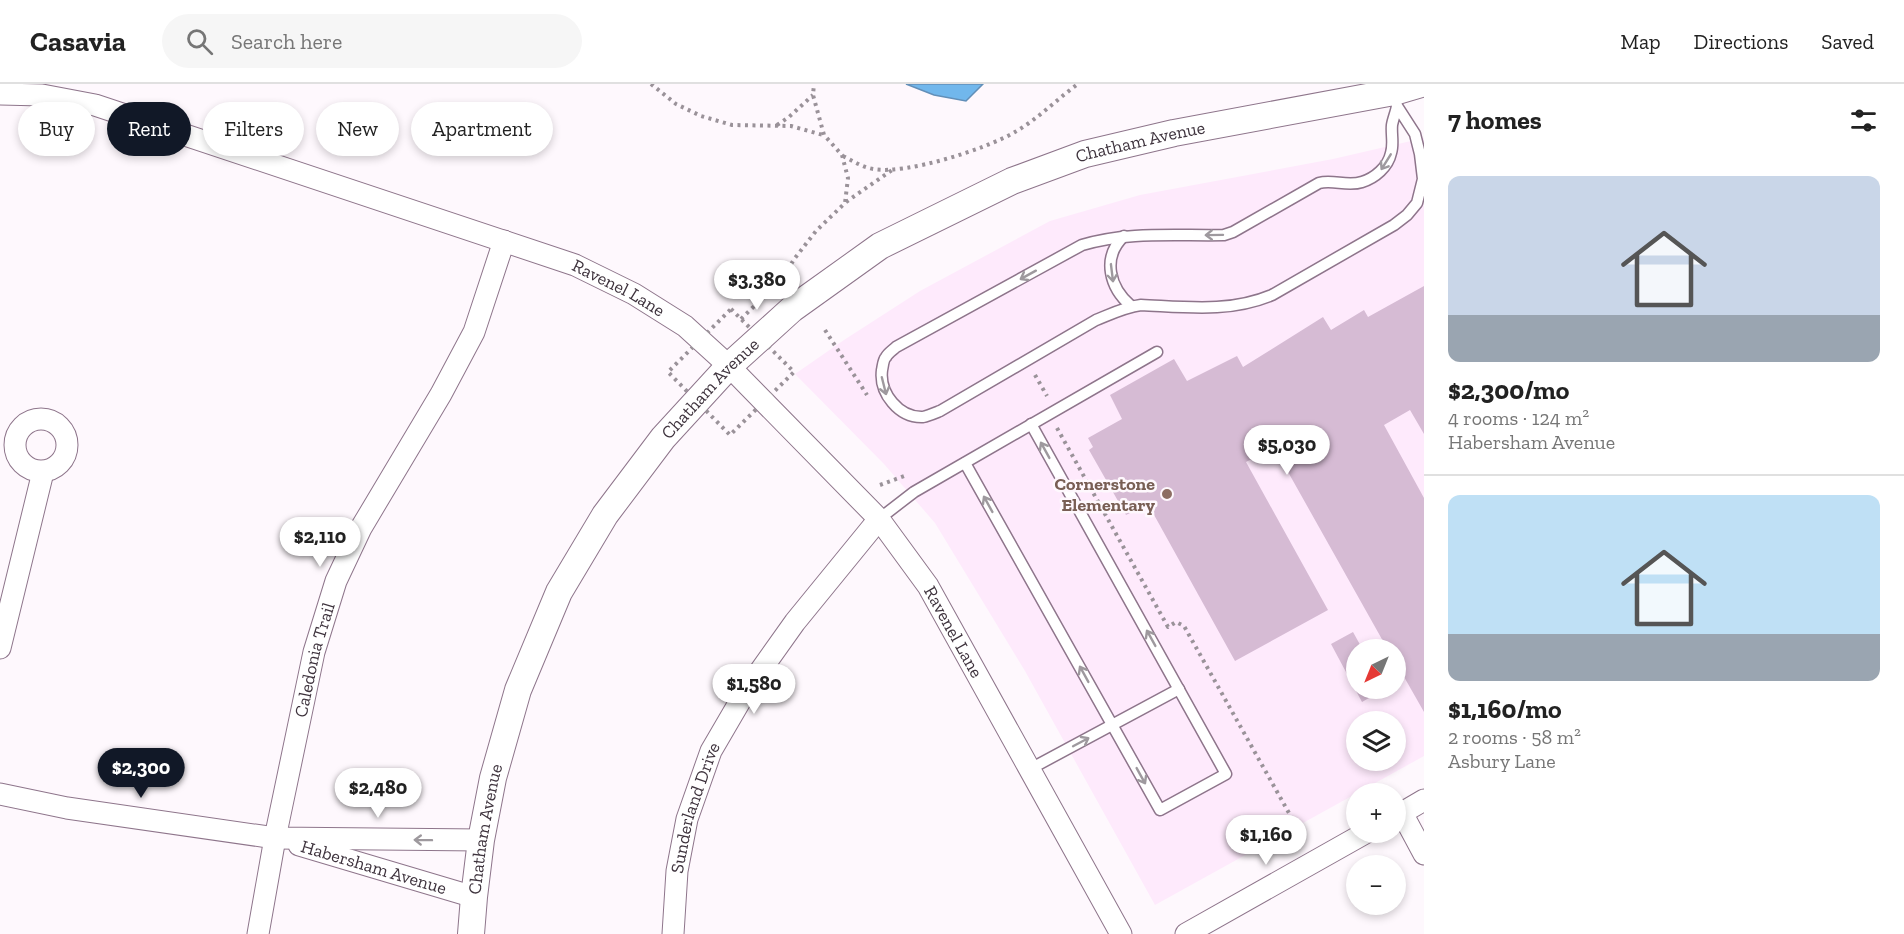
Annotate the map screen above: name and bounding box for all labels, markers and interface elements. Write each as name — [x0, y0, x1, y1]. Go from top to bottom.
search box — [162, 14, 582, 68]
text: Casavia — [30, 25, 126, 58]
icon: search — [183, 25, 216, 58]
text: Search here — [231, 28, 342, 55]
text: Map — [1621, 29, 1661, 54]
text: Directions — [1694, 29, 1788, 54]
text: Saved — [1821, 29, 1874, 54]
chip: Buy — [18, 102, 95, 156]
chip: Rent — [107, 102, 191, 156]
chip: Filters — [203, 102, 304, 156]
chip: New — [316, 102, 399, 156]
chip: Apartment — [411, 102, 553, 156]
text: 7 homes — [1448, 104, 1542, 136]
icon: filters — [1847, 104, 1880, 137]
street label: Chatham Avenue — [1072, 116, 1207, 168]
one-way arrow — [1380, 153, 1392, 170]
icon: home — [1610, 215, 1718, 323]
one-way arrow — [1204, 230, 1224, 241]
street label: Ravenel Lane — [569, 254, 669, 322]
pin: $3,380 — [708, 260, 806, 311]
one-way arrow — [1107, 262, 1118, 282]
text: $3,380 — [728, 267, 786, 291]
one-way arrow — [1019, 270, 1037, 281]
street label: Chatham Avenue — [657, 333, 764, 444]
text: $2,300/mo — [1448, 374, 1569, 406]
one-way arrow — [879, 376, 890, 395]
text: 4 rooms · 124 m² — [1448, 406, 1589, 430]
pin: $5,030 — [1238, 425, 1336, 476]
text: Habersham Avenue — [1448, 430, 1615, 454]
text: $5,030 — [1258, 432, 1316, 456]
one-way arrow — [1039, 441, 1050, 459]
place label: Cornerstone Elementary — [1055, 473, 1155, 516]
marker: Cornerstone Elementary — [1160, 487, 1174, 501]
one-way arrow — [982, 496, 994, 513]
pin: $2,110 — [271, 517, 369, 568]
text: $2,110 — [294, 524, 346, 548]
icon: home — [1610, 534, 1718, 642]
street label: Ravenel Lane — [919, 582, 988, 682]
street label: Caledonia Trail — [290, 600, 340, 719]
one-way arrow — [1145, 630, 1157, 647]
north arrow — [1346, 639, 1406, 699]
map controls — [1346, 639, 1406, 915]
pin: $1,580 — [705, 664, 803, 715]
one-way arrow — [1077, 666, 1089, 683]
text: $1,580 — [726, 671, 782, 695]
text: $1,160/mo — [1448, 693, 1562, 725]
button: layers — [1346, 711, 1406, 771]
text: 2 rooms · 58 m² — [1448, 725, 1581, 749]
one-way arrow — [1072, 736, 1090, 747]
street label: Sunderland Drive — [666, 738, 725, 875]
pin: $2,300 — [92, 748, 190, 799]
text: Asbury Lane — [1448, 749, 1556, 773]
text: $2,300 — [112, 755, 170, 779]
street label: Chatham Avenue — [463, 761, 508, 896]
one-way arrow — [1135, 767, 1147, 784]
pin: $2,480 — [329, 768, 427, 819]
text: $2,480 — [349, 775, 407, 799]
button: + — [1346, 783, 1406, 843]
pin: $1,160 — [1217, 815, 1315, 866]
text: $1,160 — [1240, 822, 1292, 846]
one-way arrow — [413, 834, 433, 845]
street label: Habersham Avenue — [298, 835, 449, 899]
button: − — [1346, 855, 1406, 915]

